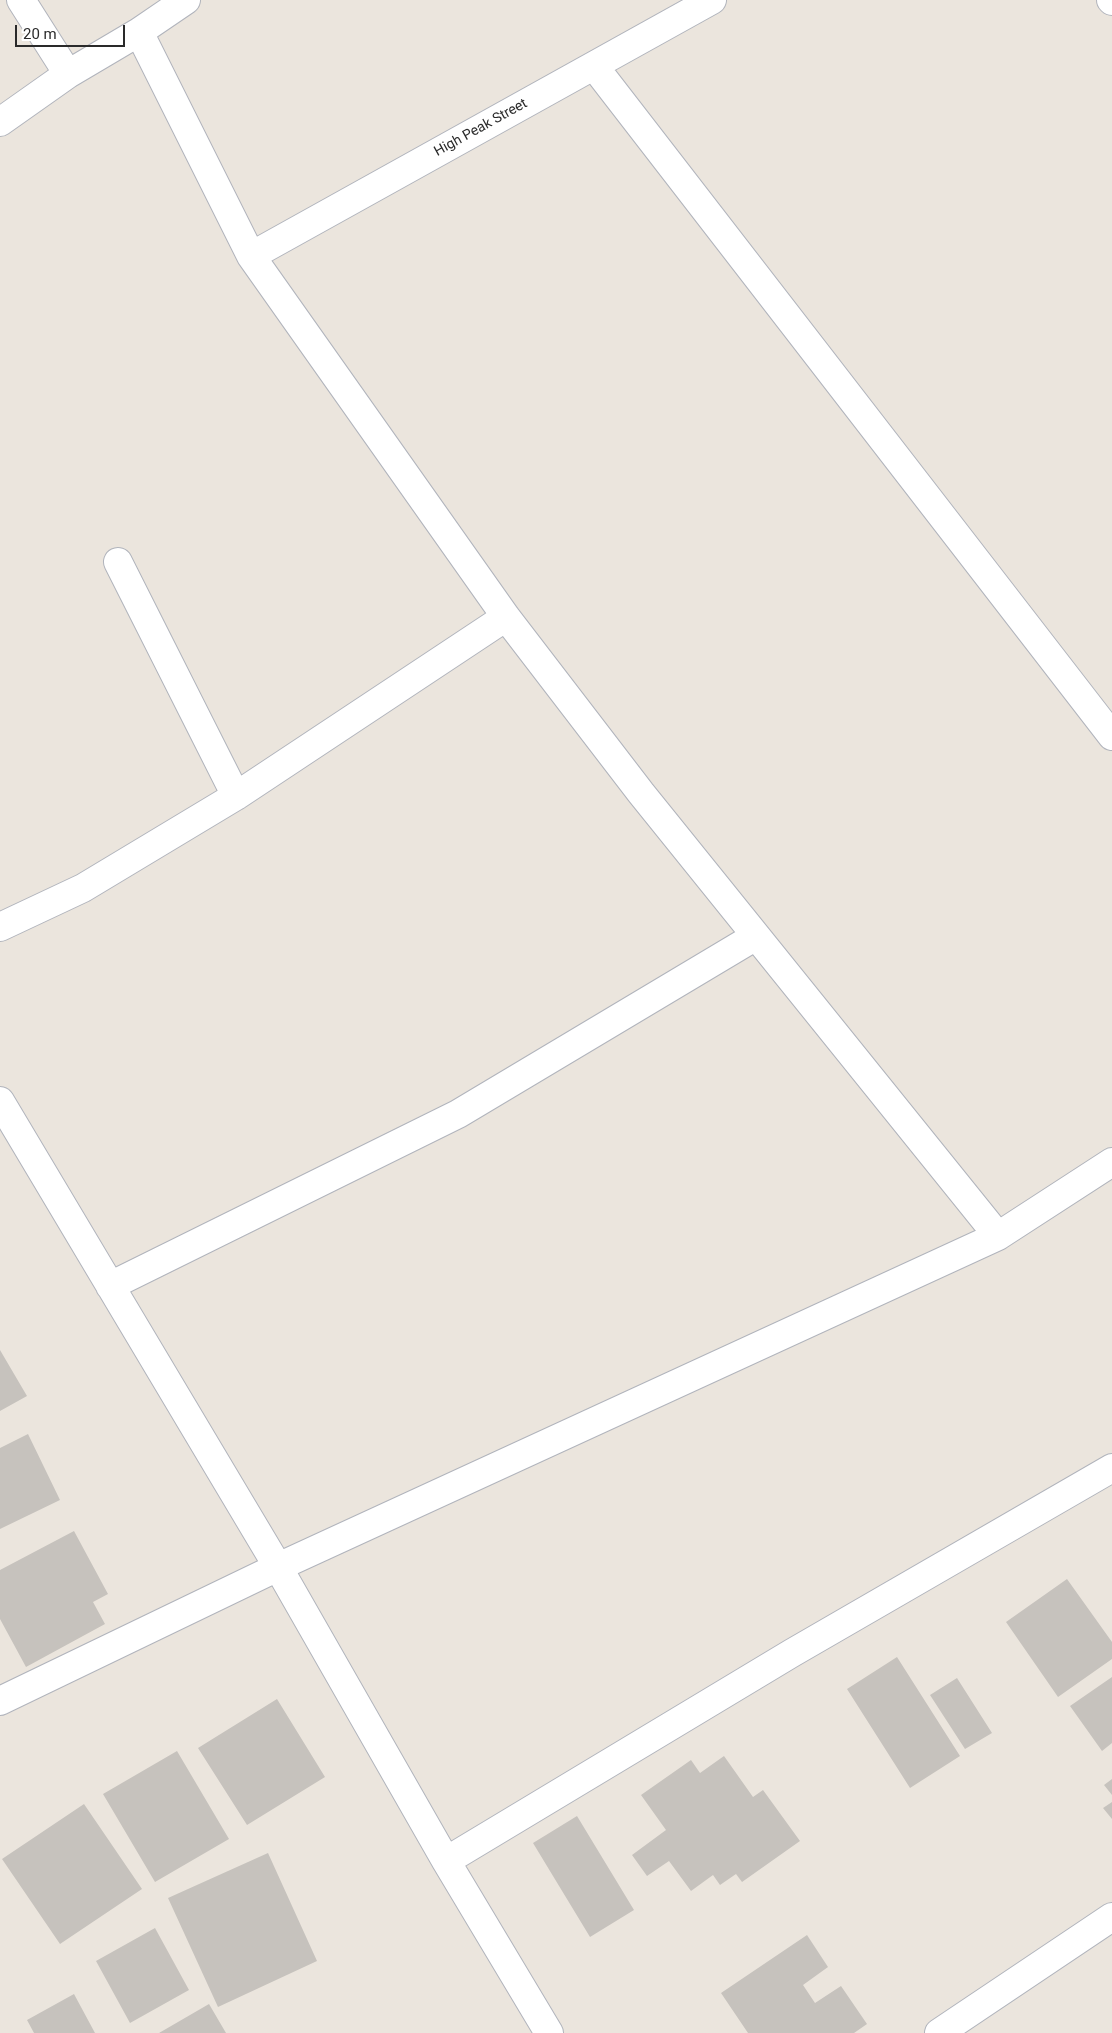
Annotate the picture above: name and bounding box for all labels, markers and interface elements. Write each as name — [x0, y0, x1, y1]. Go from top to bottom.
scale bar — [18, 15, 128, 47]
text: 20 m — [23, 25, 57, 43]
street label: High Peak Street — [432, 96, 530, 160]

